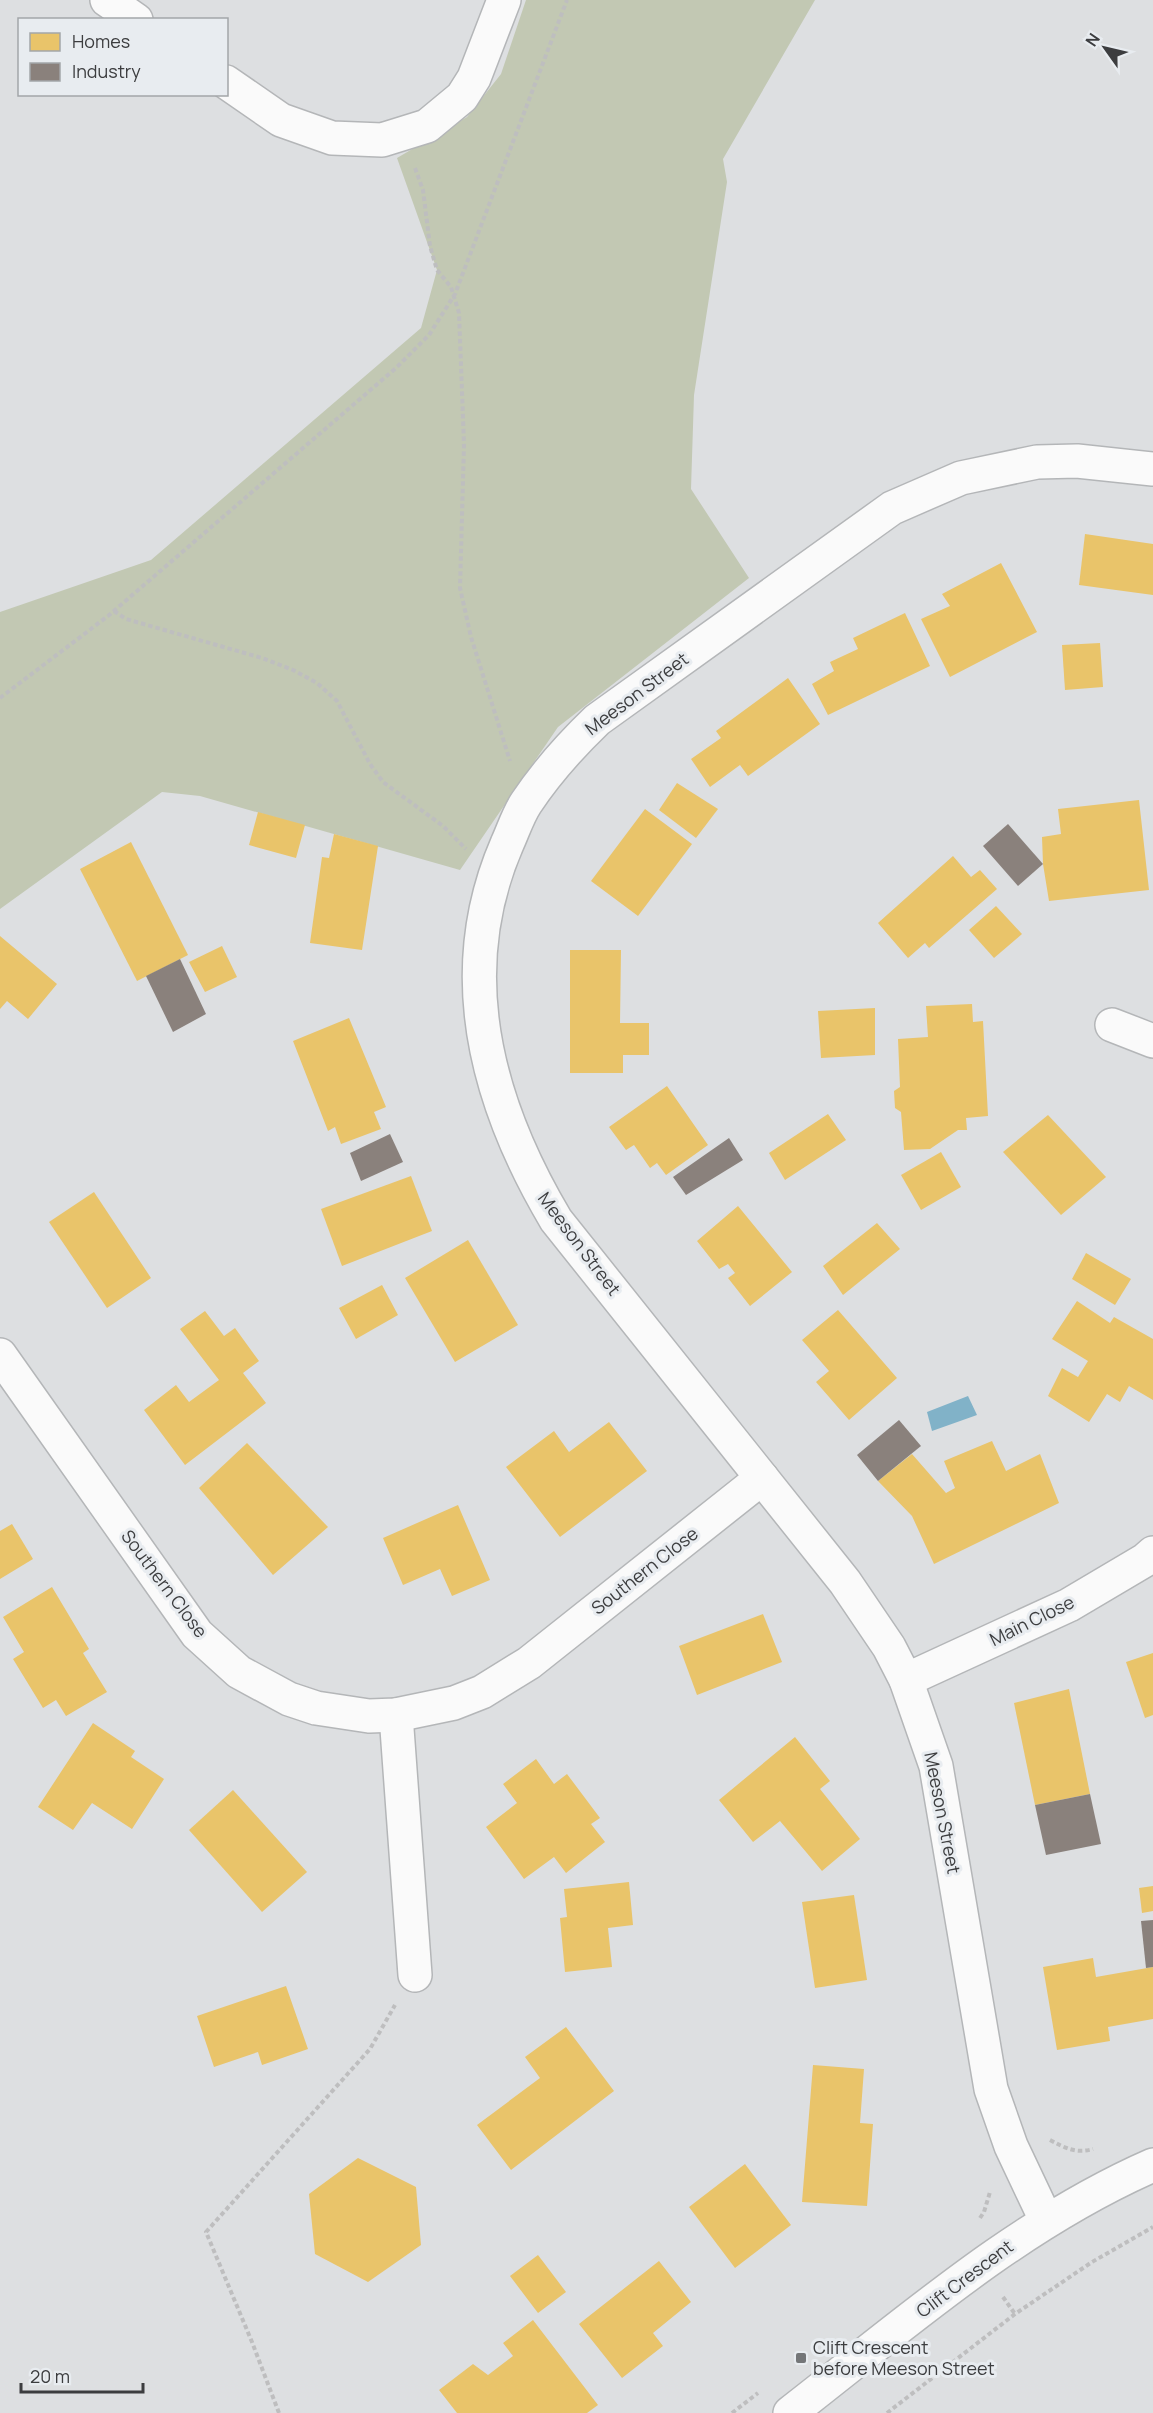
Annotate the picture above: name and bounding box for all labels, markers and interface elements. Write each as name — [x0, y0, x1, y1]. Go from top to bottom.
legend — [18, 18, 228, 96]
north arrow — [1075, 18, 1135, 78]
text: Homes — [72, 29, 130, 53]
text: N — [1080, 29, 1105, 51]
text: Industry — [72, 59, 141, 83]
street label: Meeson Street — [580, 646, 693, 740]
street label: Meeson Street — [533, 1187, 627, 1300]
street label: Southern Close — [586, 1521, 703, 1619]
street label: Southern Close — [116, 1525, 213, 1642]
street label: Main Close — [985, 1589, 1078, 1651]
street label: Meeson Street — [919, 1750, 967, 1876]
street label: Clift Crescent — [911, 2234, 1018, 2323]
place label: Clift Crescent before Meeson Street — [813, 2335, 995, 2380]
marker: Clift Crescent before Meeson Street — [794, 2351, 808, 2365]
scale bar — [21, 2356, 142, 2394]
text: 20 m — [30, 2364, 70, 2388]

